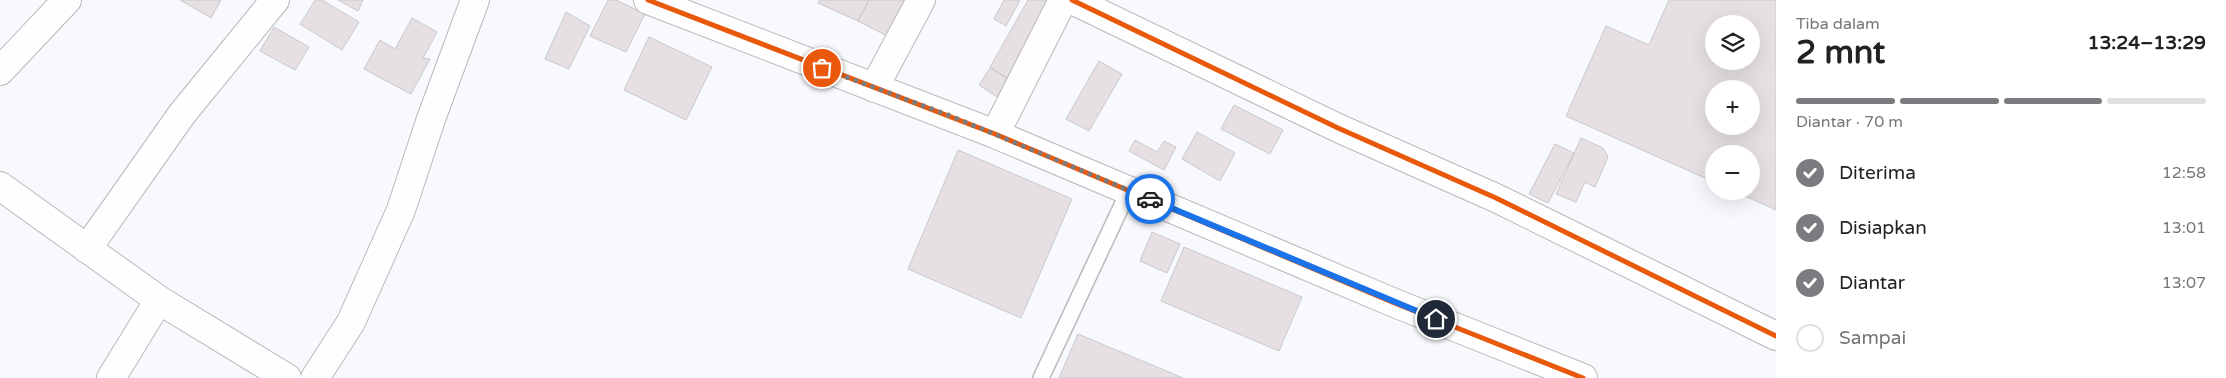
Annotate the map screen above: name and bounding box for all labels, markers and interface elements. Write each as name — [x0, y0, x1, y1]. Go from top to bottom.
text: Tiba dalam — [1796, 14, 1880, 34]
map controls — [1705, 15, 1760, 200]
button: layers — [1705, 15, 1760, 70]
text: 13:24–13:29 — [2087, 32, 2206, 54]
text: 2 mnt — [1796, 34, 1885, 72]
pin — [801, 47, 843, 89]
icon: bag — [808, 54, 836, 82]
button: + — [1705, 80, 1760, 135]
text: Diantar · 70 m — [1796, 112, 1903, 132]
button: − — [1705, 145, 1760, 200]
icon: check — [1796, 159, 1824, 187]
text: Diterima — [1839, 162, 1916, 184]
text: 12:58 — [2162, 163, 2206, 183]
courier — [1125, 174, 1175, 224]
icon: car — [1136, 185, 1164, 213]
icon: check — [1796, 214, 1824, 242]
text: Disiapkan — [1839, 217, 1927, 239]
text: 13:01 — [2162, 218, 2206, 238]
icon: check — [1796, 269, 1824, 297]
text: Diantar — [1839, 272, 1905, 294]
text: 13:07 — [2162, 273, 2206, 293]
pin — [1415, 298, 1457, 340]
icon: home — [1422, 305, 1450, 333]
text: Sampai — [1839, 327, 1906, 349]

